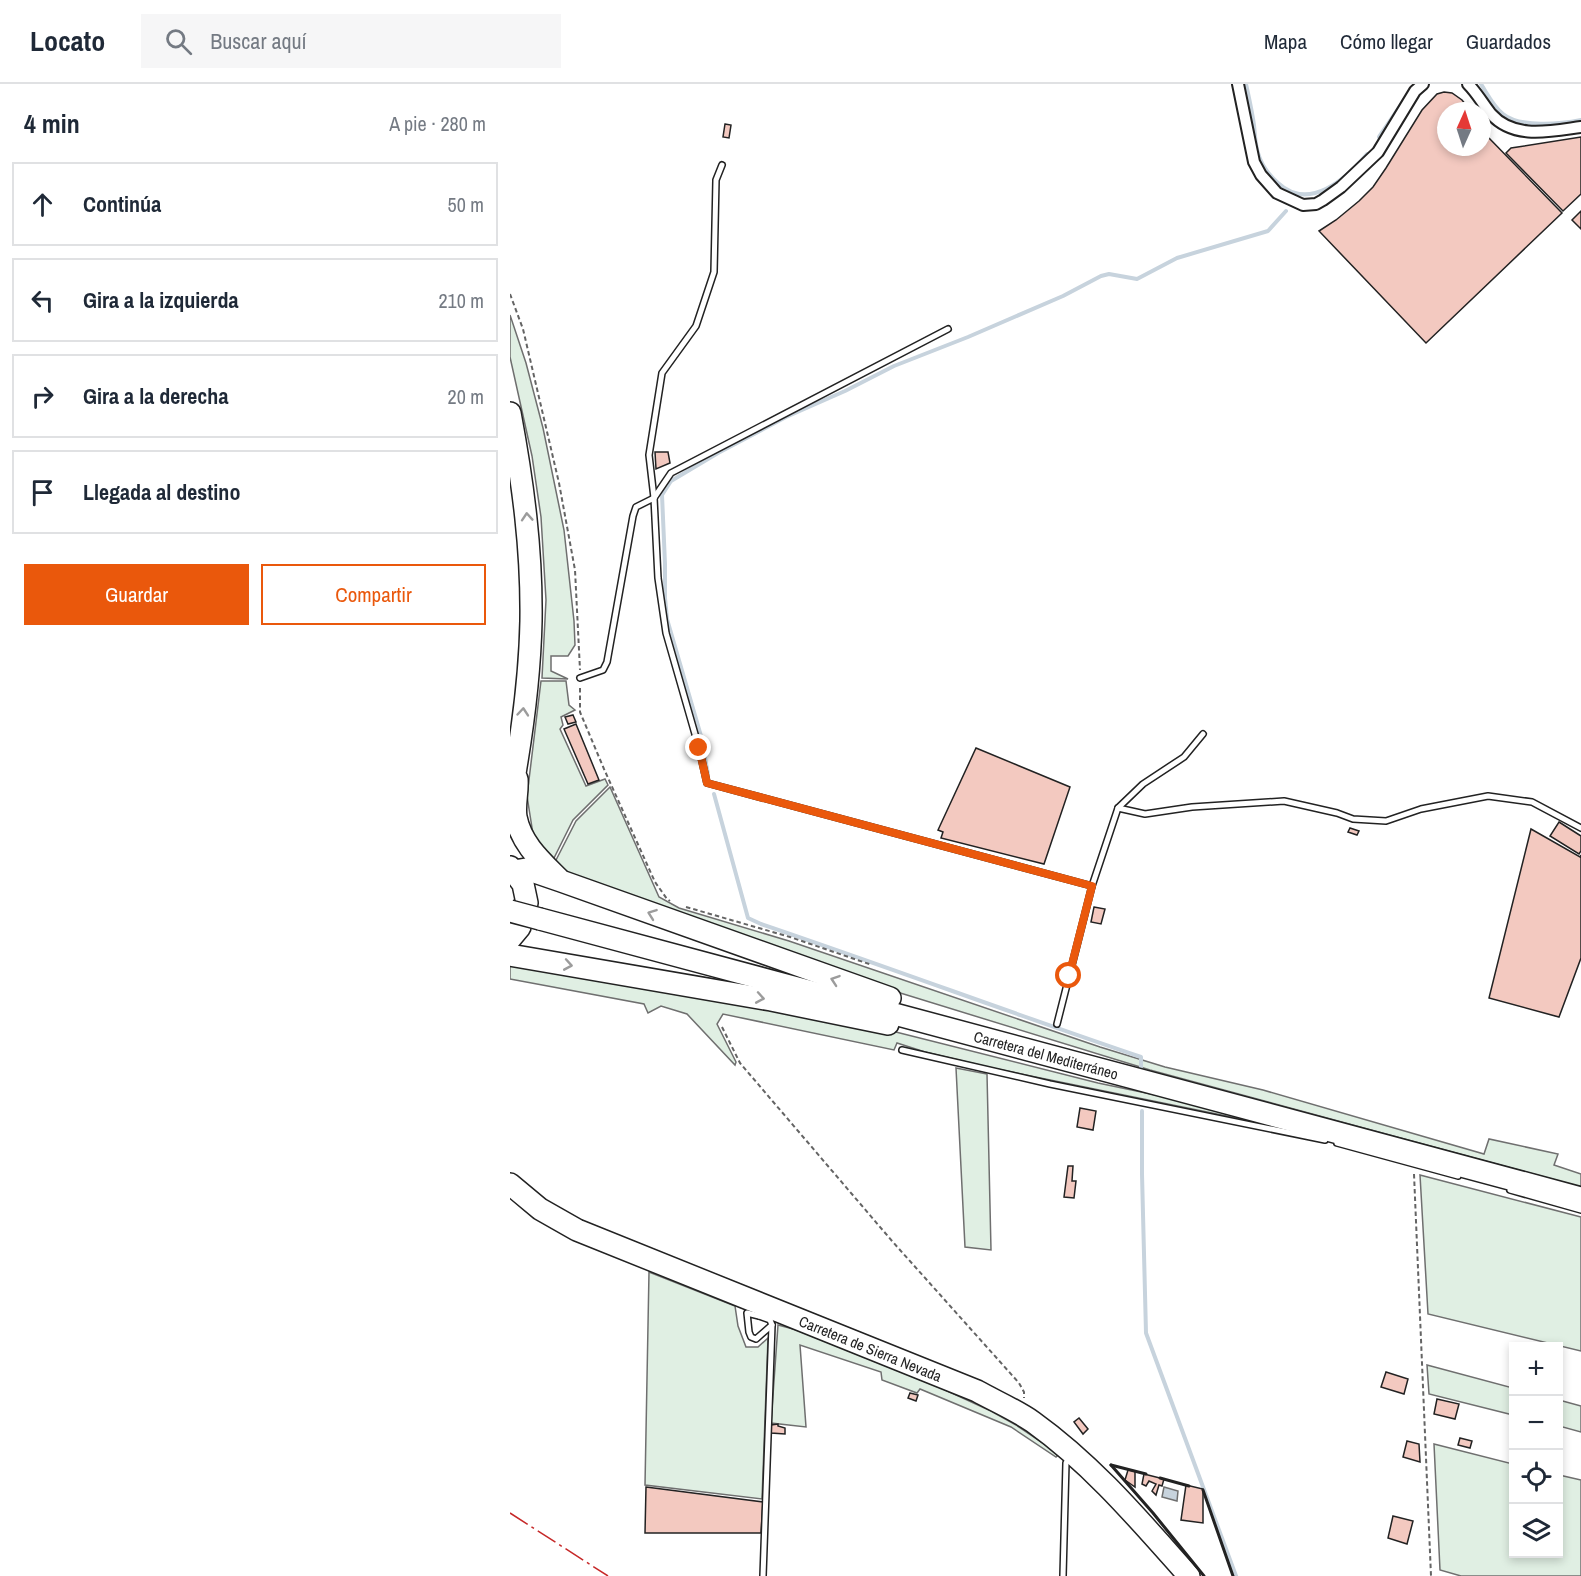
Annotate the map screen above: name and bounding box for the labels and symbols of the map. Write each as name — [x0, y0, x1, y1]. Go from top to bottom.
north arrow — [1437, 102, 1491, 156]
one-way arrow — [521, 513, 534, 522]
one-way arrow — [516, 707, 529, 716]
route end — [685, 734, 711, 760]
one-way arrow — [647, 908, 658, 921]
one-way arrow — [562, 958, 572, 971]
route start — [1055, 962, 1081, 988]
one-way arrow — [830, 974, 841, 987]
one-way arrow — [754, 991, 764, 1004]
street label: Carretera del Mediterráneo — [972, 1025, 1121, 1084]
street label: Carretera de Sierra Nevada — [796, 1310, 945, 1386]

